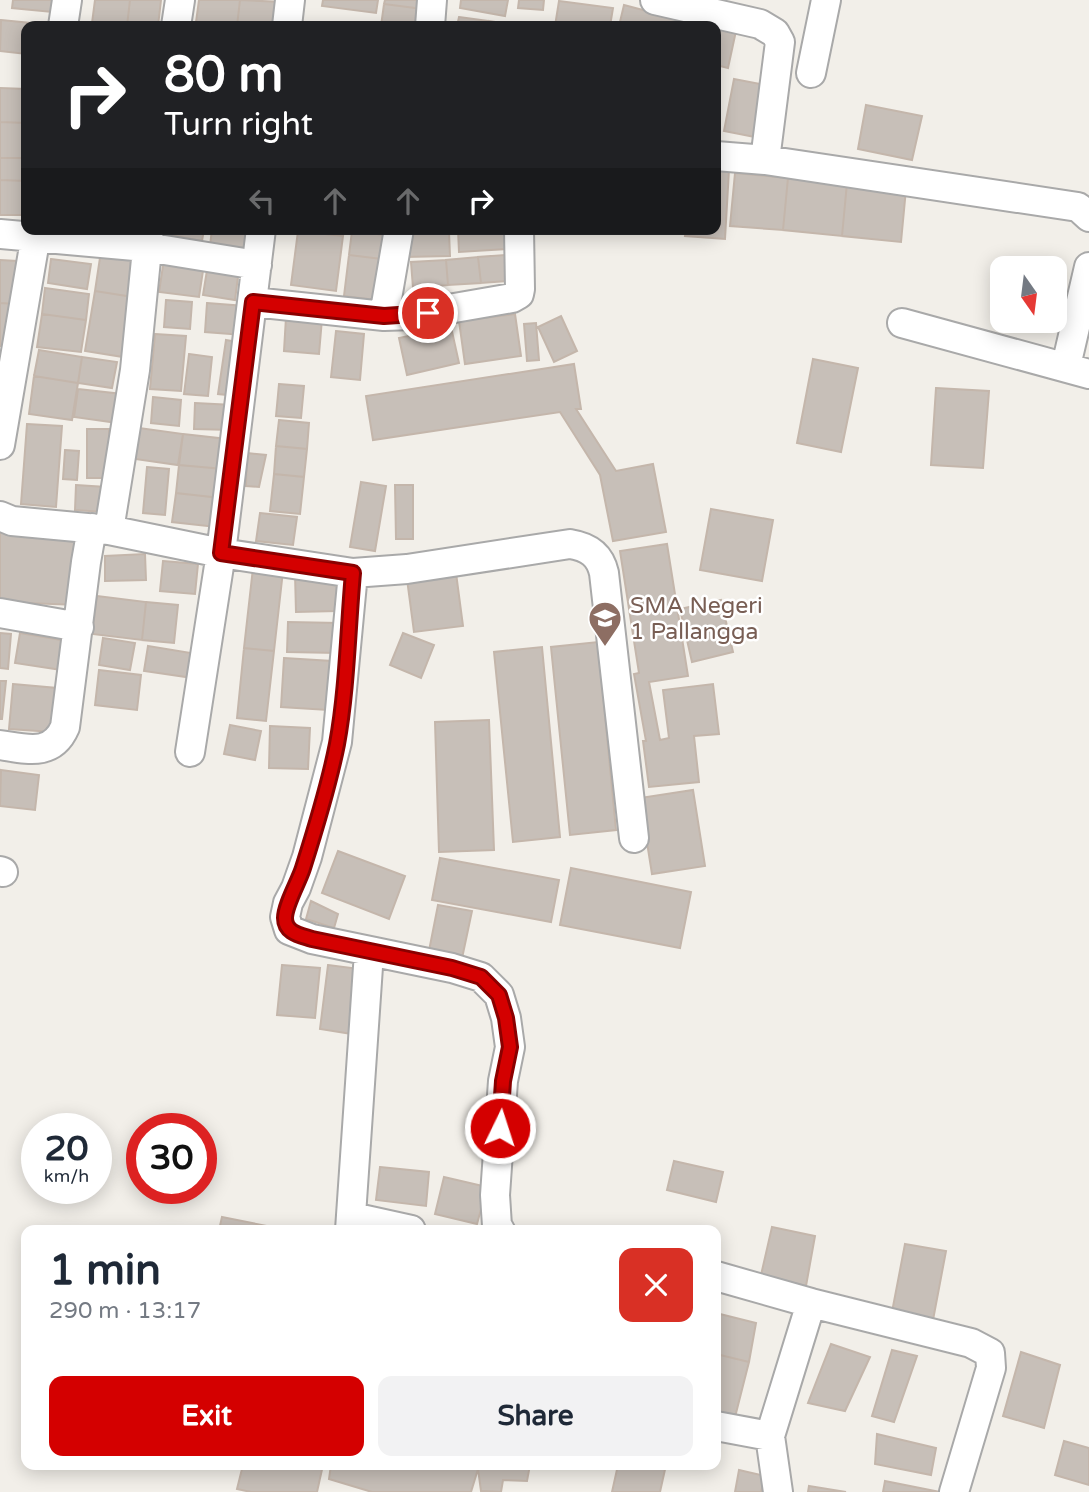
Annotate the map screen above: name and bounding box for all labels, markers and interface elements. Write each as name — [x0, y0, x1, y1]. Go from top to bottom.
text: 80 m — [164, 46, 283, 105]
icon: right — [49, 49, 140, 140]
text: Turn right — [164, 106, 313, 144]
icon: left — [243, 182, 281, 220]
icon: ahead — [316, 182, 354, 220]
icon: ahead — [389, 182, 427, 220]
icon: right — [462, 182, 500, 220]
north arrow — [990, 256, 1068, 332]
map controls — [990, 256, 1067, 333]
pin — [398, 283, 458, 343]
icon: arrive — [409, 294, 447, 332]
place label: SMA Negeri 1 Pallangga — [630, 592, 763, 646]
school or university icon: SMA Negeri 1 Pallangga — [586, 599, 624, 648]
position arrow — [463, 1091, 537, 1165]
speed limit sign: 30 — [126, 1113, 217, 1204]
text: 20 — [45, 1128, 88, 1170]
text: km/h — [44, 1165, 89, 1187]
text: 1 min — [49, 1245, 161, 1296]
button: close — [619, 1248, 693, 1322]
text: 290 m · 13:17 — [49, 1297, 201, 1325]
button: Exit — [49, 1376, 364, 1456]
button: Share — [378, 1376, 693, 1456]

